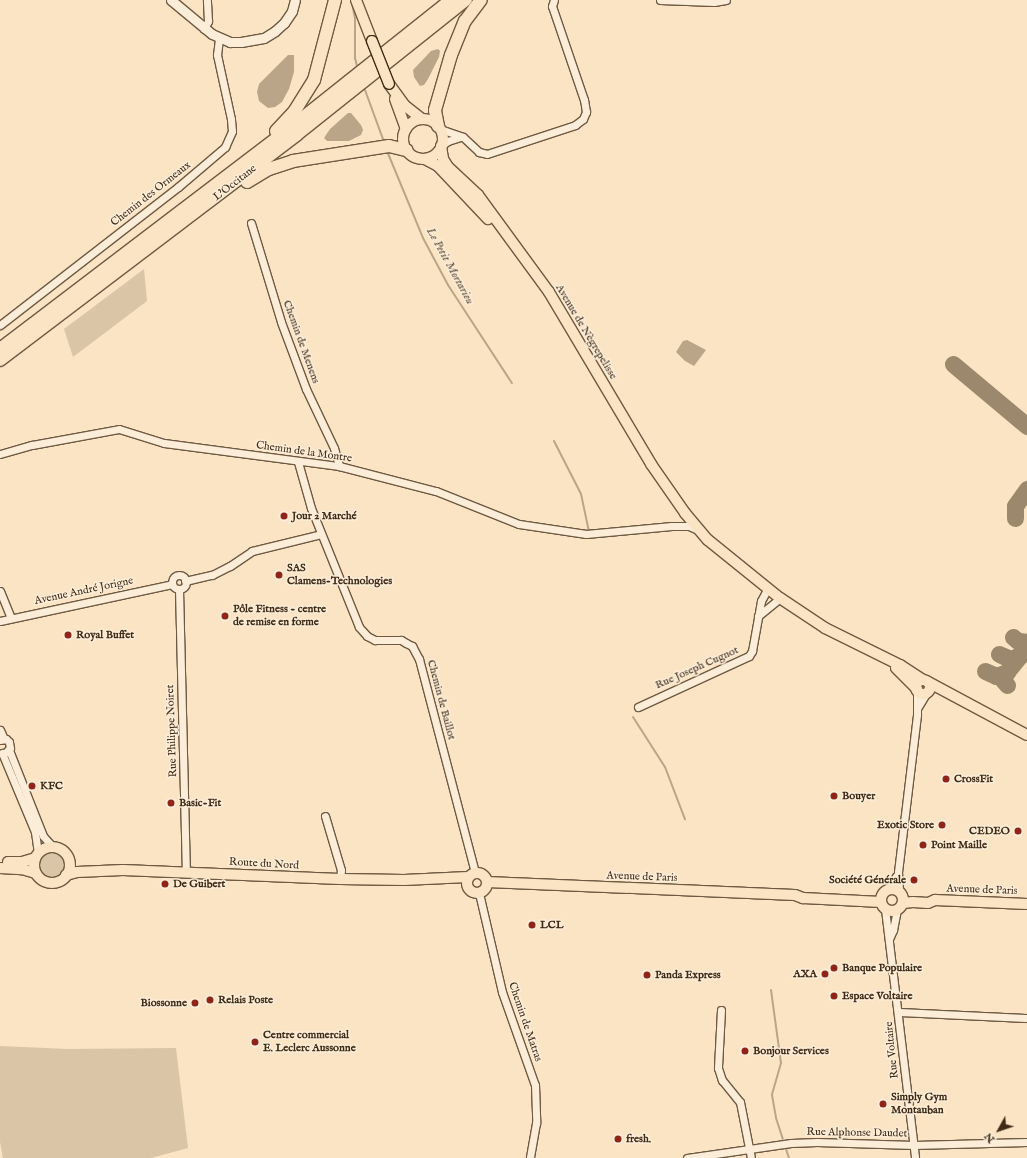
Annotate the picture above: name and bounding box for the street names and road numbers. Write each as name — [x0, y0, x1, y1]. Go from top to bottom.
street label: Chemin des Ormeaux — [108, 159, 194, 229]
street label: L'Occitane — [211, 162, 259, 204]
street label: Avenue de Nègrepelisse — [552, 282, 620, 382]
street label: Chemin de Menens — [280, 299, 322, 385]
street label: Chemin de la Montre — [255, 439, 353, 465]
street label: Avenue André Jorigne — [33, 574, 135, 608]
street label: Rue Joseph Cugnot — [653, 644, 741, 692]
street label: Chemin de Baillot — [424, 658, 458, 742]
street label: Rue Philippe Noiret — [164, 684, 180, 778]
street label: Route du Nord — [229, 856, 299, 872]
street label: Avenue de Paris — [606, 869, 678, 885]
street label: Avenue de Paris — [946, 882, 1018, 898]
street label: Chemin de Matras — [505, 980, 545, 1064]
street label: Rue Voltaire — [882, 1021, 902, 1079]
street label: Rue Alphonse Daudet — [807, 1126, 907, 1140]

